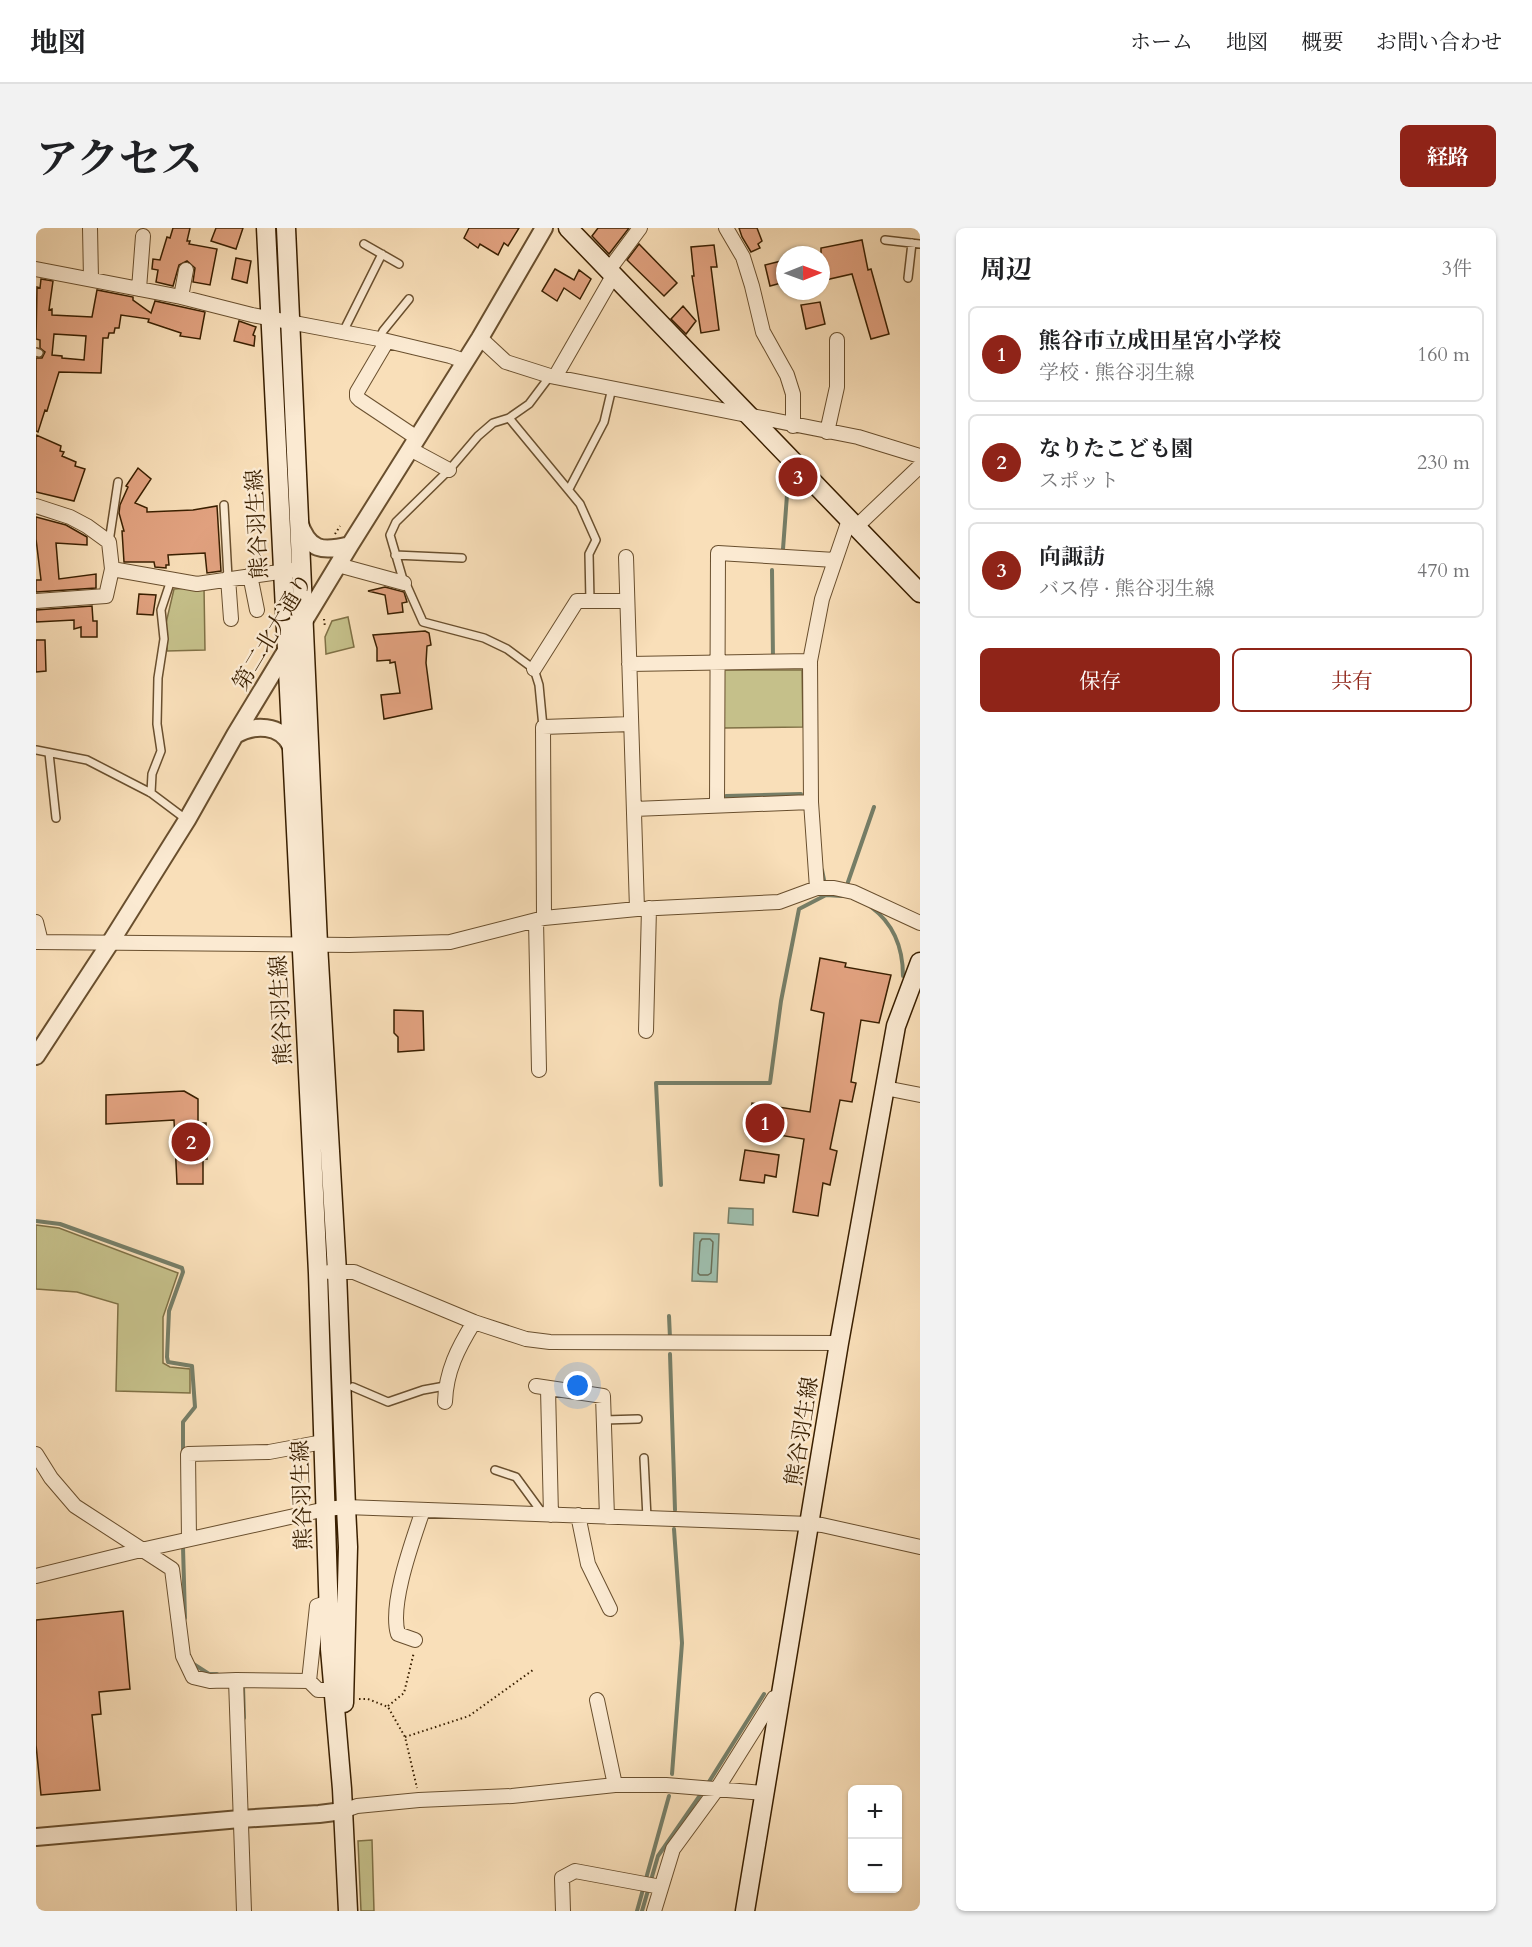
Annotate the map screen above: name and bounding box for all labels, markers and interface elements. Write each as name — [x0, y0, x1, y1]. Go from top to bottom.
text: 地図 — [30, 24, 86, 62]
text: ホーム — [1130, 28, 1193, 57]
text: 地図 — [1226, 28, 1268, 57]
text: 概要 — [1301, 28, 1343, 57]
text: お問い合わせ — [1376, 28, 1502, 57]
button: 経路 — [1400, 125, 1496, 187]
text: アクセス — [36, 131, 203, 188]
north arrow — [776, 246, 830, 300]
text: 周辺 — [980, 252, 1032, 287]
text: 3件 — [1442, 255, 1472, 282]
text: 熊谷市立成田星宮小学校 — [1039, 326, 1281, 356]
text: 1 — [996, 341, 1007, 368]
text: 160 m — [1417, 341, 1470, 368]
text: 学校 · 熊谷羽生線 — [1039, 359, 1195, 386]
text: なりたこども園 — [1039, 434, 1193, 464]
text: 2 — [996, 449, 1007, 476]
text: 230 m — [1417, 449, 1470, 476]
pin: 3 — [778, 454, 818, 500]
text: スポット — [1039, 467, 1119, 494]
street label: 熊谷羽生線 — [239, 468, 275, 580]
text: 向諏訪 — [1039, 542, 1105, 572]
text: 3 — [996, 557, 1007, 584]
text: 470 m — [1417, 557, 1470, 584]
street label: 第二北大通り — [226, 567, 320, 696]
text: バス停 · 熊谷羽生線 — [1039, 575, 1215, 602]
button: 保存 — [980, 648, 1220, 712]
button: 共有 — [1232, 648, 1472, 712]
street label: 熊谷羽生線 — [263, 954, 299, 1066]
pin: 1 — [746, 1100, 784, 1146]
pin: 2 — [172, 1120, 210, 1164]
your location — [563, 1371, 592, 1400]
street label: 熊谷羽生線 — [779, 1374, 825, 1488]
street label: 熊谷羽生線 — [285, 1439, 319, 1550]
map controls — [848, 1785, 902, 1893]
button: + — [848, 1785, 902, 1839]
button: − — [848, 1839, 902, 1893]

